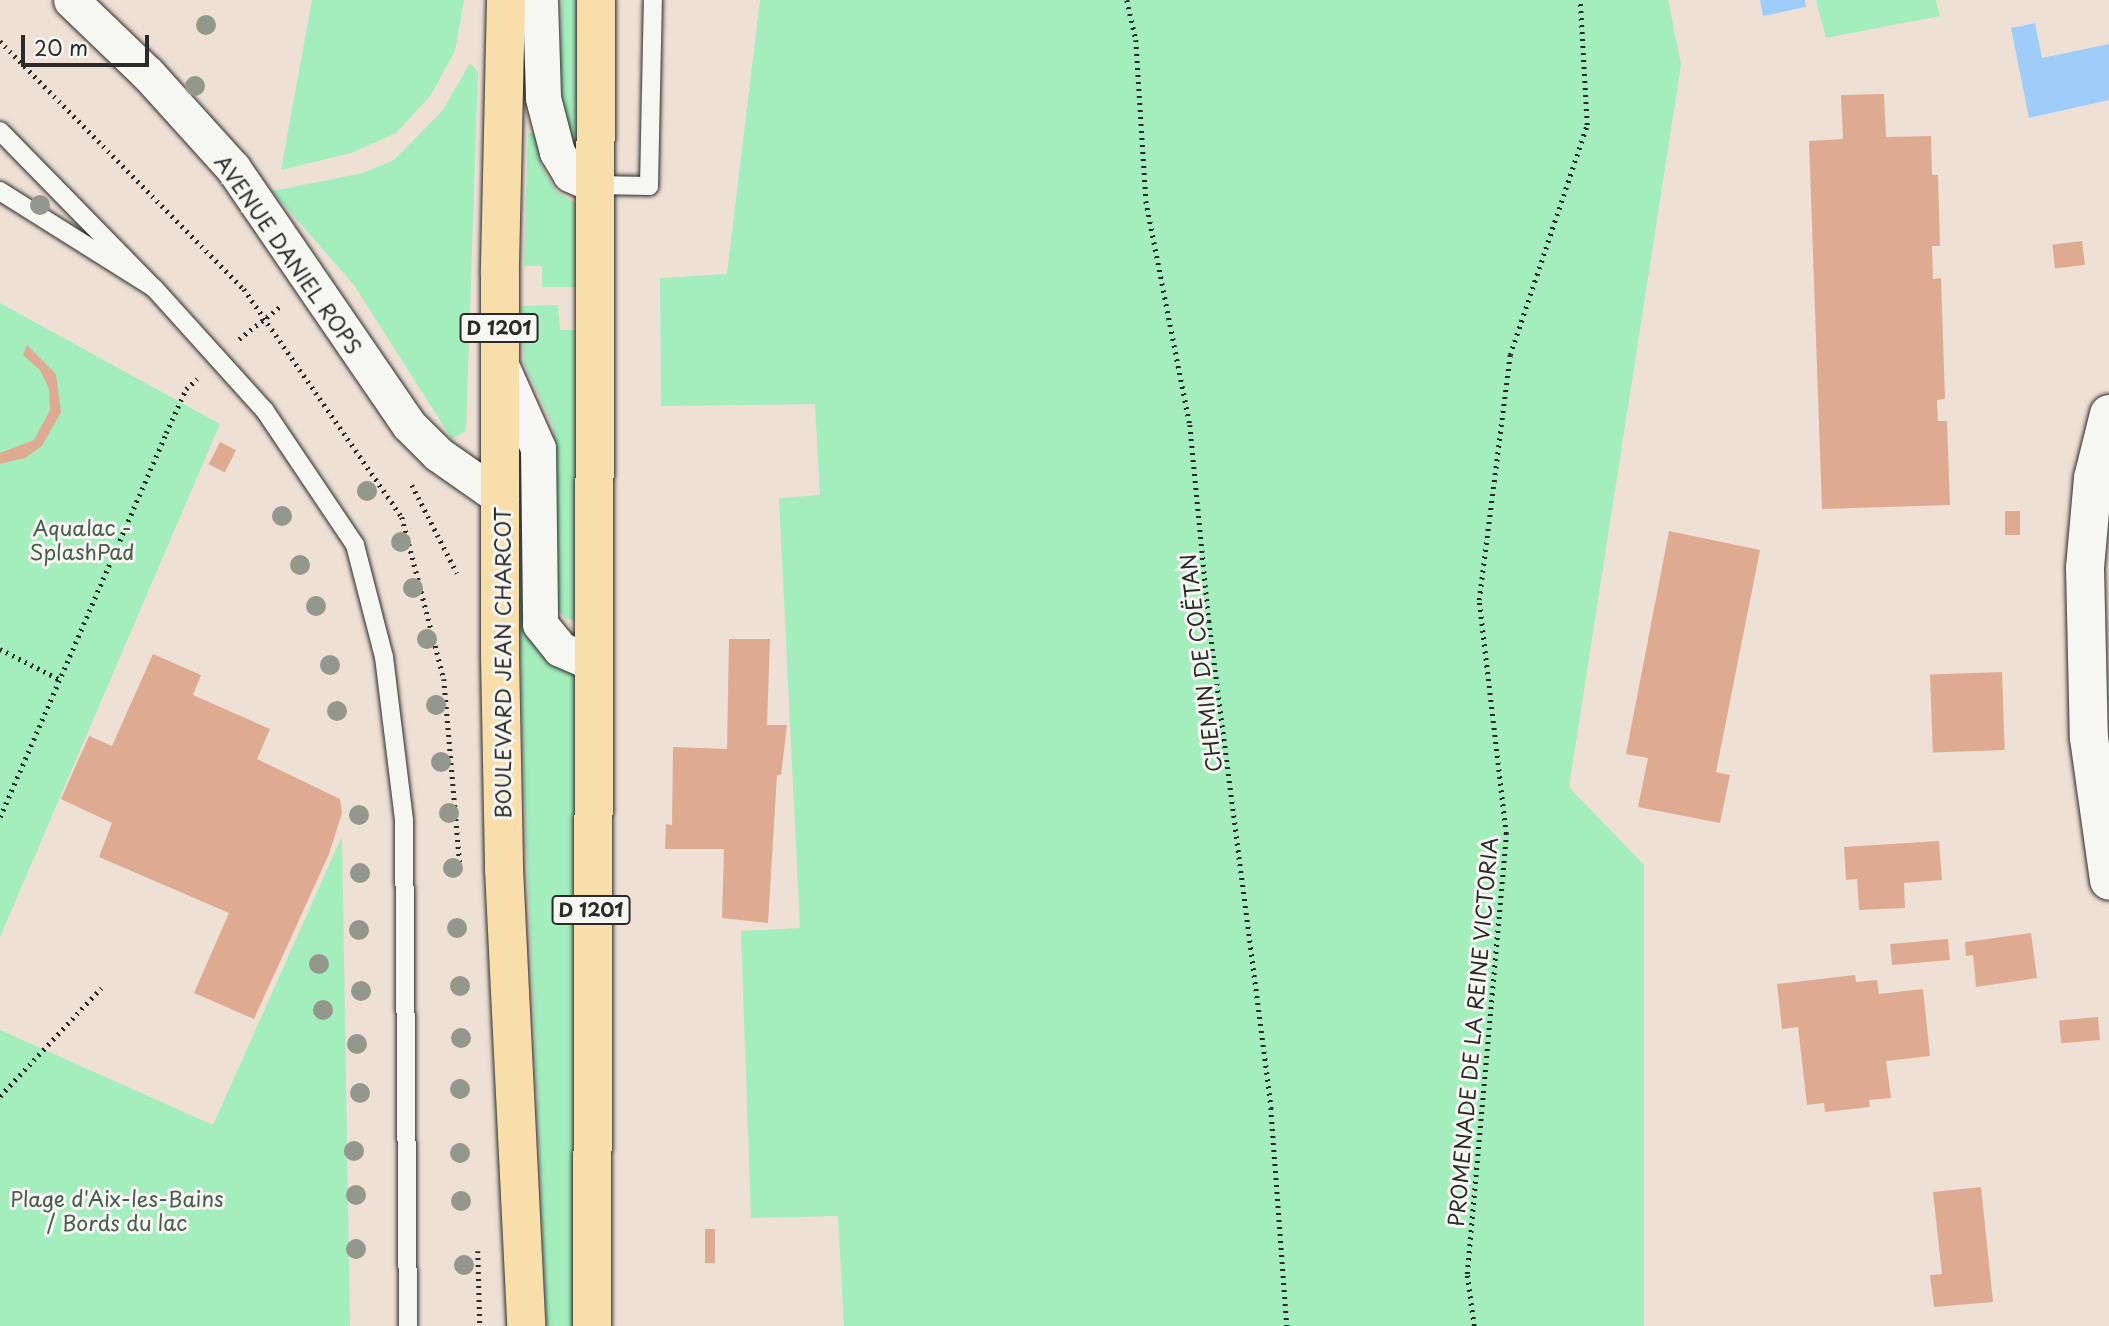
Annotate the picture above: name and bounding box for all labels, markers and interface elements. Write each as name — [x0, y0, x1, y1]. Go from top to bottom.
scale bar — [24, 21, 152, 65]
text: 20 m — [34, 31, 88, 63]
street label: AVENUE DANIEL ROPS — [210, 149, 368, 359]
road number: D 1201 — [459, 312, 539, 344]
street label: BOULEVARD JEAN CHARCOT — [489, 507, 515, 819]
park label: Aqualac - SplashPad — [30, 514, 134, 564]
street label: CHEMIN DE COËTAN — [1174, 552, 1226, 774]
street label: PROMENADE DE LA REINE VICTORIA — [1442, 835, 1502, 1229]
road number: D 1201 — [551, 894, 631, 926]
park label: Plage d'Aix-les-Bains / Bords du lac — [10, 1185, 224, 1235]

